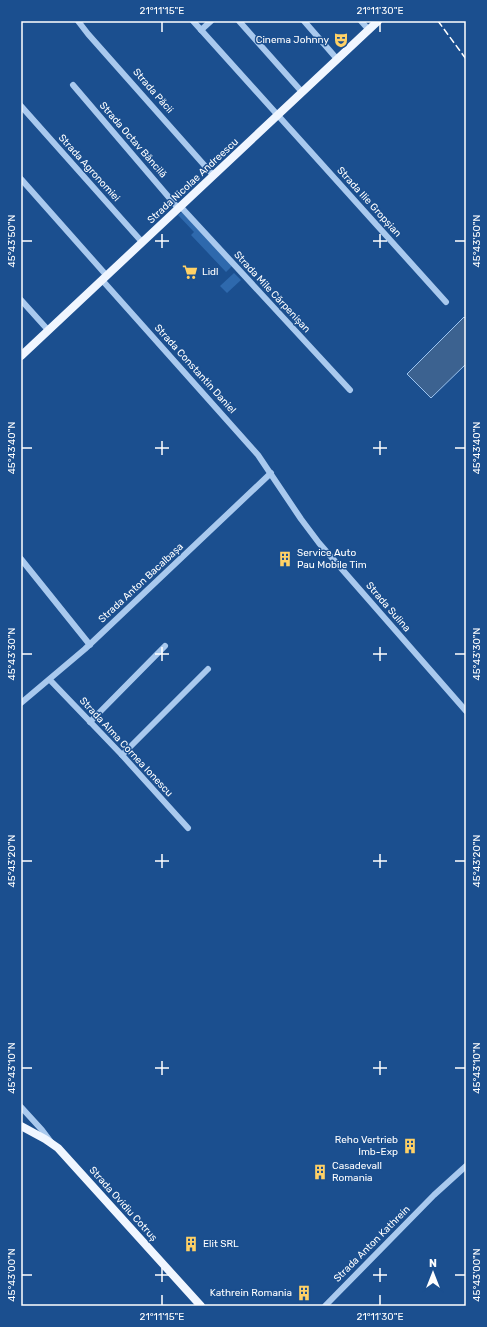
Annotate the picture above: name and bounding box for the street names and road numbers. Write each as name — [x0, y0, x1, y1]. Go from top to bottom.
street label: Strada Păcii — [130, 66, 176, 116]
street label: Strada Octav Băncilă — [97, 100, 169, 180]
street label: Strada Agronomiei — [56, 132, 122, 204]
street label: Strada Nicolae Andreescu — [145, 136, 241, 226]
street label: Strada Ilie Gropșian — [334, 164, 404, 240]
street label: Strada Mile Cărpenișan — [231, 249, 313, 335]
street label: Strada Constantin Daniel — [152, 322, 238, 416]
street label: Strada Anton Bacalbașa — [96, 541, 186, 625]
street label: Strada Sulina — [363, 580, 413, 634]
street label: Strada Alma Cornea Ionescu — [77, 695, 175, 799]
street label: Strada Ovidiu Cotruș — [86, 1164, 160, 1244]
street label: Strada Anton Kathrein — [331, 1203, 413, 1285]

